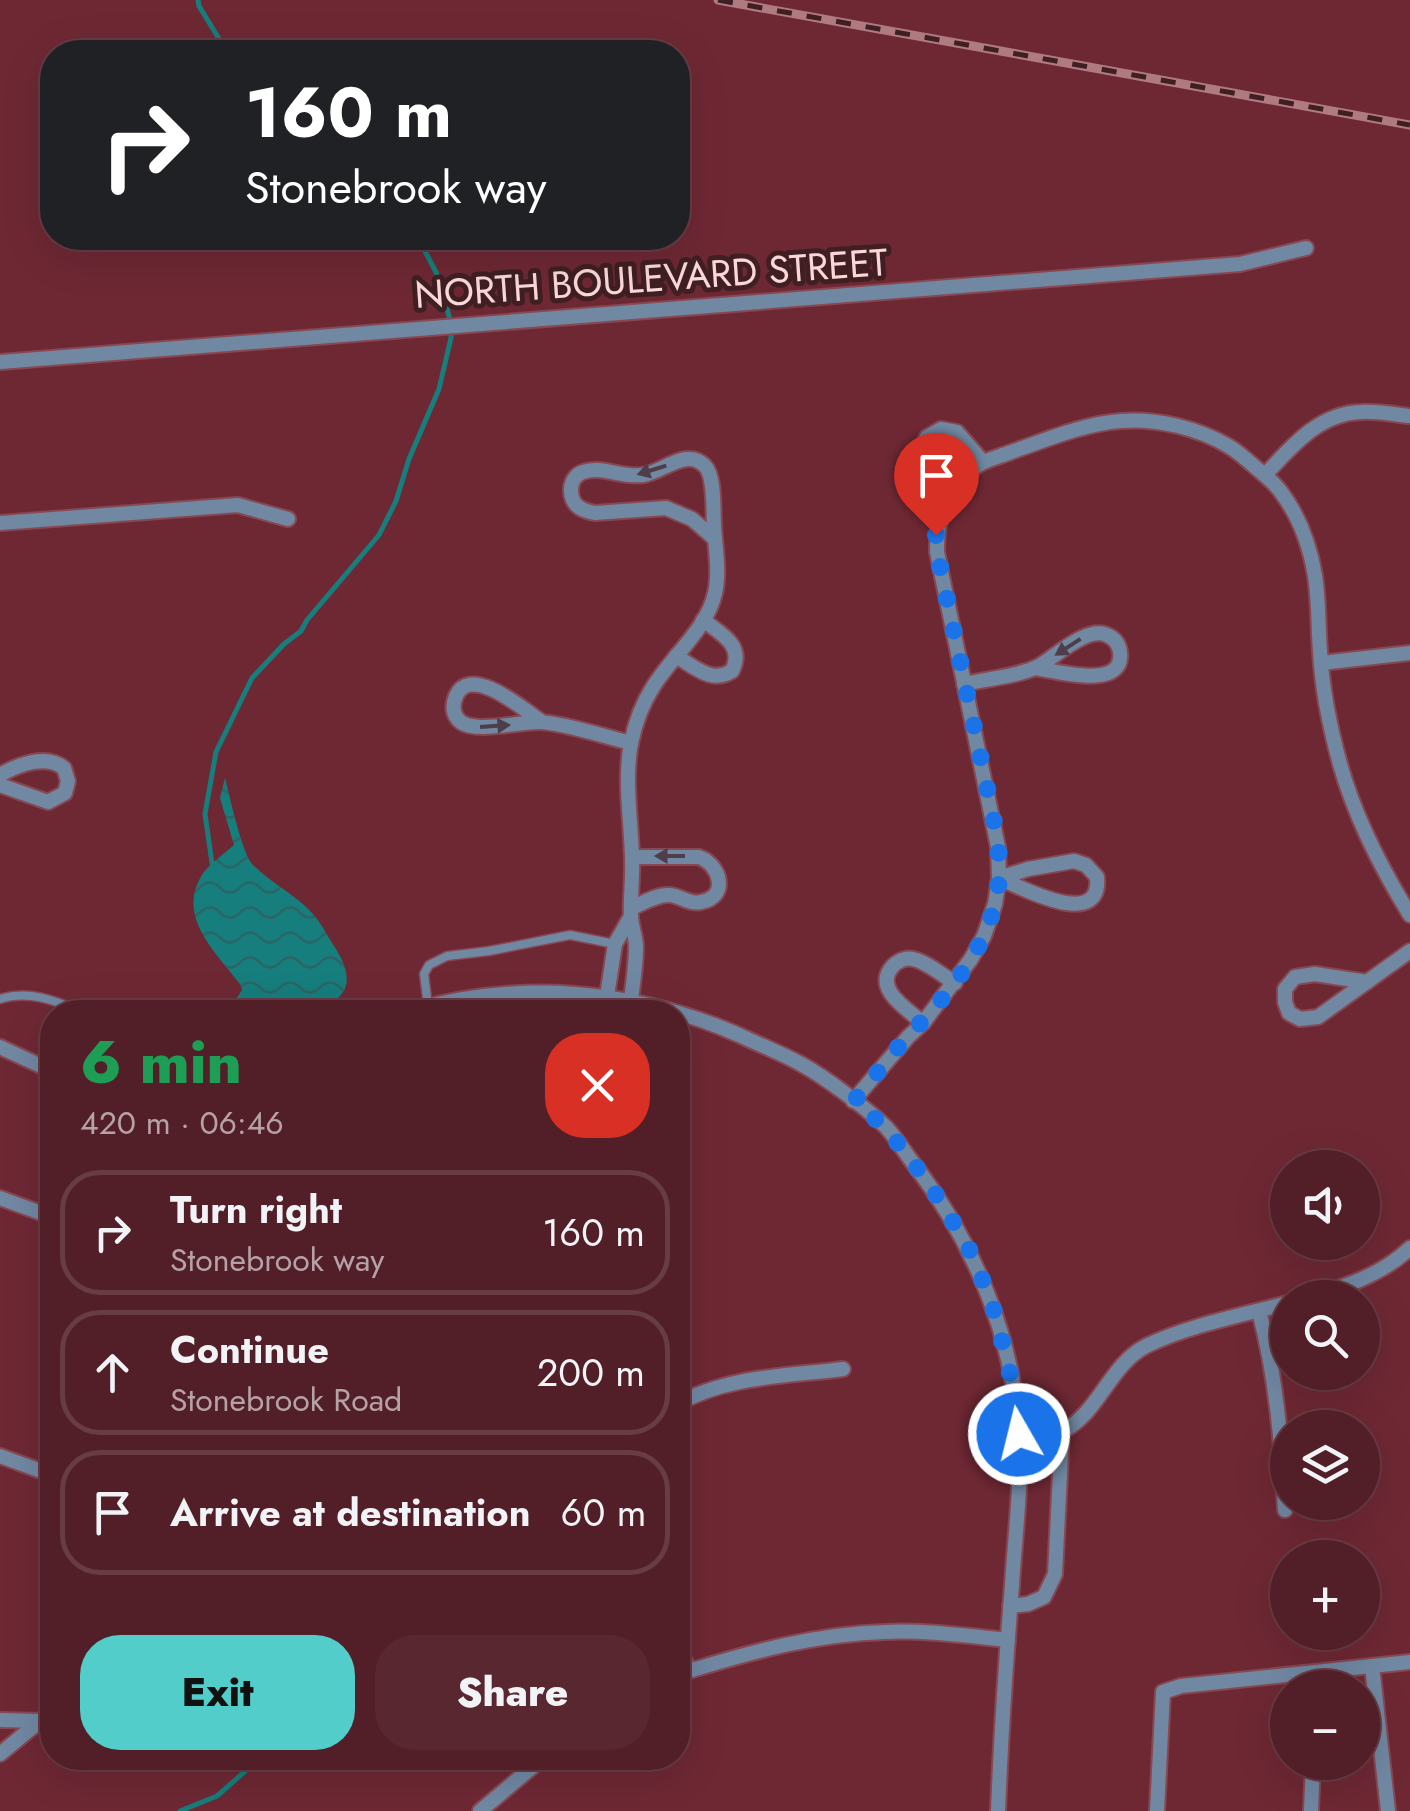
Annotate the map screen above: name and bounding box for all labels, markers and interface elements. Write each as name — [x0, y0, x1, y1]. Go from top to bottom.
text: 160 m — [245, 62, 452, 163]
icon: right — [80, 80, 210, 210]
text: Stonebrook way — [245, 155, 547, 220]
street label: NORTH BOULEVARD STREET — [413, 234, 890, 322]
pin — [894, 433, 979, 536]
icon: arrive — [909, 448, 964, 503]
one-way arrow — [637, 463, 667, 478]
one-way arrow — [1054, 638, 1081, 656]
one-way arrow — [480, 717, 512, 733]
one-way arrow — [653, 848, 685, 864]
text: 6 min — [80, 1019, 242, 1106]
button: close — [545, 1033, 650, 1138]
text: 420 m · 06:46 — [80, 1100, 284, 1146]
map controls — [1270, 1150, 1380, 1780]
button: sound — [1270, 1150, 1380, 1260]
text: Turn right — [170, 1182, 342, 1237]
icon: right — [85, 1205, 140, 1260]
text: 160 m — [542, 1205, 645, 1260]
text: Stonebrook way — [170, 1237, 384, 1283]
button: search — [1270, 1280, 1380, 1390]
text: Continue — [170, 1322, 329, 1377]
icon: ahead — [85, 1345, 140, 1400]
text: 200 m — [537, 1345, 645, 1400]
text: Stonebrook Road — [170, 1377, 402, 1423]
position arrow — [967, 1382, 1071, 1486]
button: layers — [1270, 1410, 1380, 1520]
icon: arrive — [85, 1485, 140, 1540]
text: Arrive at destination — [170, 1485, 531, 1540]
text: 60 m — [561, 1485, 646, 1540]
button: + — [1270, 1540, 1380, 1650]
button: Exit — [80, 1635, 355, 1750]
button: Share — [375, 1635, 650, 1750]
button: − — [1270, 1670, 1380, 1780]

